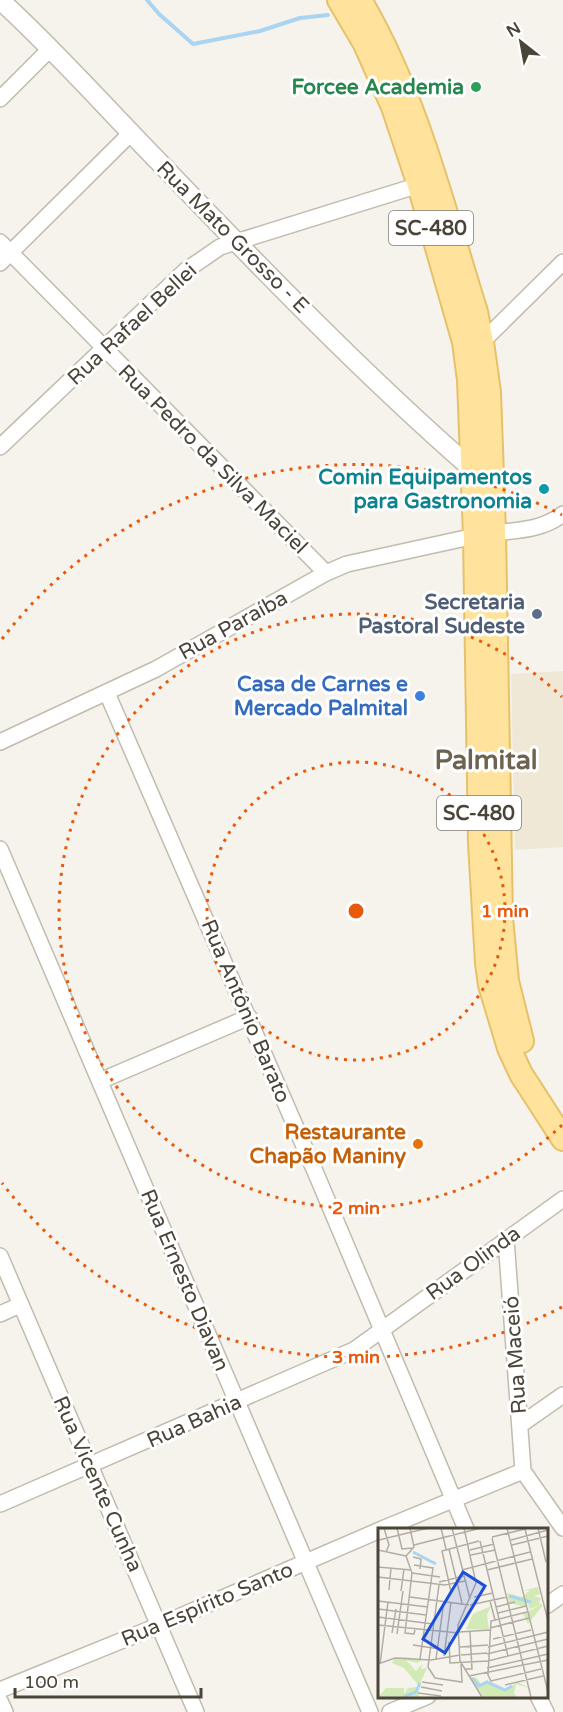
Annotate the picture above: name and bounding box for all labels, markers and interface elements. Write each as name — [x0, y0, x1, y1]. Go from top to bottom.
north arrow — [491, 12, 551, 72]
text: N — [503, 18, 524, 42]
place label: Forcee Academia — [291, 75, 464, 100]
marker: Forcee Academia — [469, 80, 483, 94]
street label: Rua Mato Grosso - E — [151, 156, 314, 319]
road number: SC-480 — [389, 211, 473, 245]
street label: Rua Rafael Bellei — [63, 258, 202, 391]
street label: Rua Pedro da Silva Maciel — [113, 359, 313, 559]
place label: Comin Equipamentos para Gastronomia — [318, 465, 532, 514]
marker: Comin Equipamentos para Gastronomia — [537, 482, 551, 496]
street label: Rua Paraíba — [174, 585, 292, 666]
place label: Secretaria Pastoral Sudeste — [358, 590, 525, 639]
marker: Secretaria Pastoral Sudeste — [530, 607, 544, 621]
place label: Casa de Carnes e Mercado Palmital — [234, 672, 408, 721]
marker: Casa de Carnes e Mercado Palmital — [413, 689, 427, 703]
district label: Palmital — [434, 744, 538, 777]
road number: SC-480 — [437, 796, 521, 830]
text: 1 min — [481, 900, 529, 922]
centre of rings — [346, 901, 366, 921]
street label: Rua Antônio Barato — [196, 916, 295, 1107]
place label: Restaurante Chapão Maniny — [250, 1120, 407, 1169]
marker: Restaurante Chapão Maniny — [411, 1137, 425, 1151]
street label: Rua Ernesto Diavan — [135, 1186, 234, 1375]
text: 2 min — [332, 1197, 380, 1219]
street label: Rua Olinda — [421, 1221, 525, 1306]
street label: Rua Maceió — [499, 1295, 532, 1415]
text: 3 min — [332, 1346, 380, 1368]
street label: Rua Bahia — [143, 1389, 246, 1453]
street label: Rua Vicente Cunha — [48, 1392, 148, 1576]
inset map — [378, 1528, 548, 1697]
street label: Rua Espírito Santo — [118, 1557, 297, 1652]
scale bar — [15, 1661, 201, 1699]
text: 100 m — [24, 1671, 79, 1693]

